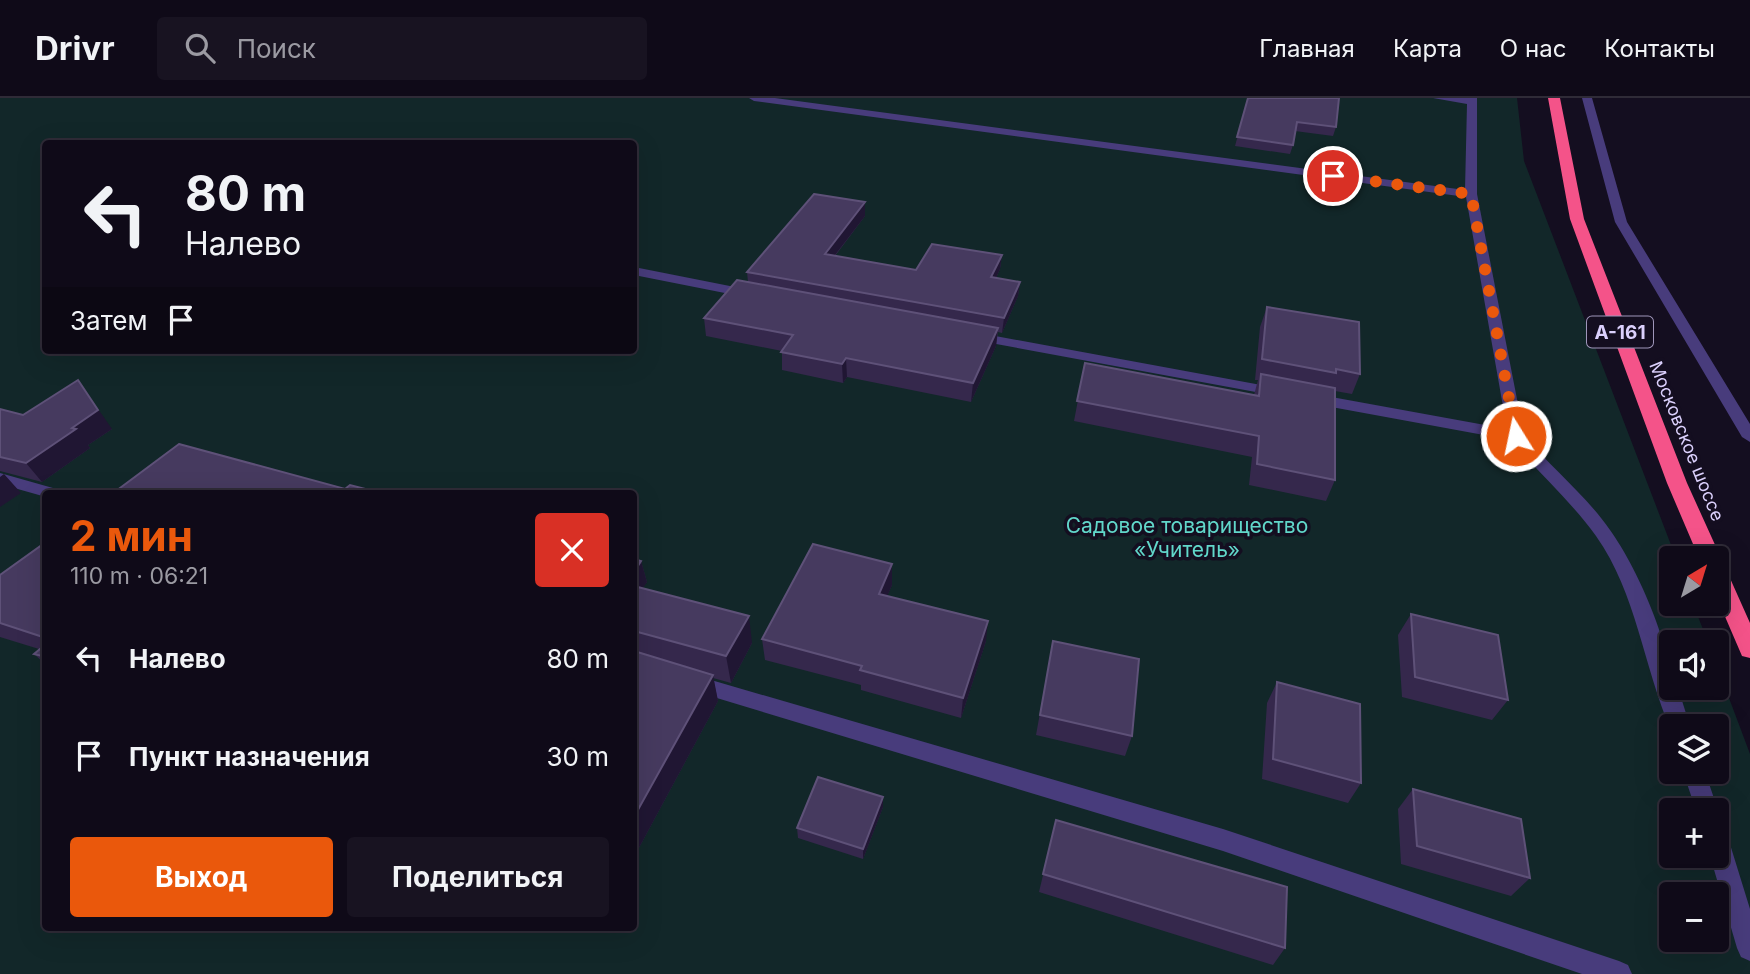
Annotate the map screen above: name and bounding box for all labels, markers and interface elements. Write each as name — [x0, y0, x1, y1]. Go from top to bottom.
search box — [157, 17, 647, 80]
text: Drivr — [35, 28, 115, 68]
icon: search — [181, 29, 219, 67]
text: Поиск — [237, 33, 316, 64]
text: Главная — [1259, 34, 1355, 63]
text: Карта — [1393, 34, 1462, 63]
text: О нас — [1500, 34, 1566, 63]
text: Контакты — [1604, 34, 1715, 63]
pin — [1303, 146, 1363, 206]
icon: arrive — [1314, 157, 1352, 195]
text: 80 m — [185, 164, 306, 223]
icon: left — [70, 168, 161, 259]
text: Налево — [185, 224, 301, 263]
icon: arrive — [162, 301, 200, 339]
text: Затем — [70, 305, 148, 336]
road number: А-161 — [1587, 316, 1653, 348]
street label: Московское шоссе — [1645, 358, 1729, 524]
position arrow — [1479, 399, 1553, 473]
text: 2 мин — [70, 510, 193, 561]
button: close — [535, 513, 609, 587]
park label: Садовое товарищество «Учитель» — [1066, 513, 1308, 562]
north arrow — [1659, 546, 1729, 616]
map controls — [1659, 546, 1729, 952]
text: 110 m · 06:21 — [70, 562, 208, 590]
button: sound — [1659, 630, 1729, 700]
icon: left — [70, 639, 108, 677]
text: Налево — [129, 643, 226, 674]
text: 80 m — [546, 643, 609, 674]
button: layers — [1659, 714, 1729, 784]
icon: arrive — [70, 737, 108, 775]
text: Пункт назначения — [129, 741, 370, 772]
text: 30 m — [546, 741, 609, 772]
button: + — [1659, 798, 1729, 868]
button: Выход — [70, 837, 333, 917]
button: Поделиться — [347, 837, 609, 917]
button: − — [1659, 882, 1729, 952]

